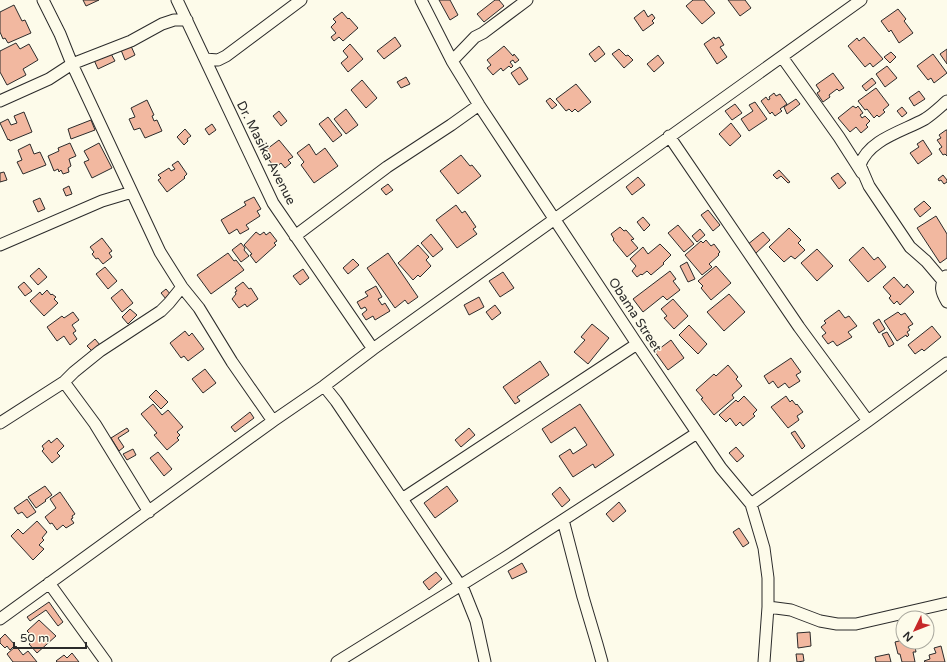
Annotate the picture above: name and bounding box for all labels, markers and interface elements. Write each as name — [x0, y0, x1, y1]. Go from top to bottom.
street label: Dr. Masika Avenue — [233, 98, 299, 208]
street label: Obama Street — [605, 275, 665, 355]
north arrow — [895, 610, 935, 650]
scale bar — [14, 624, 86, 650]
text: N — [900, 629, 916, 644]
text: 50 m — [20, 631, 49, 645]

